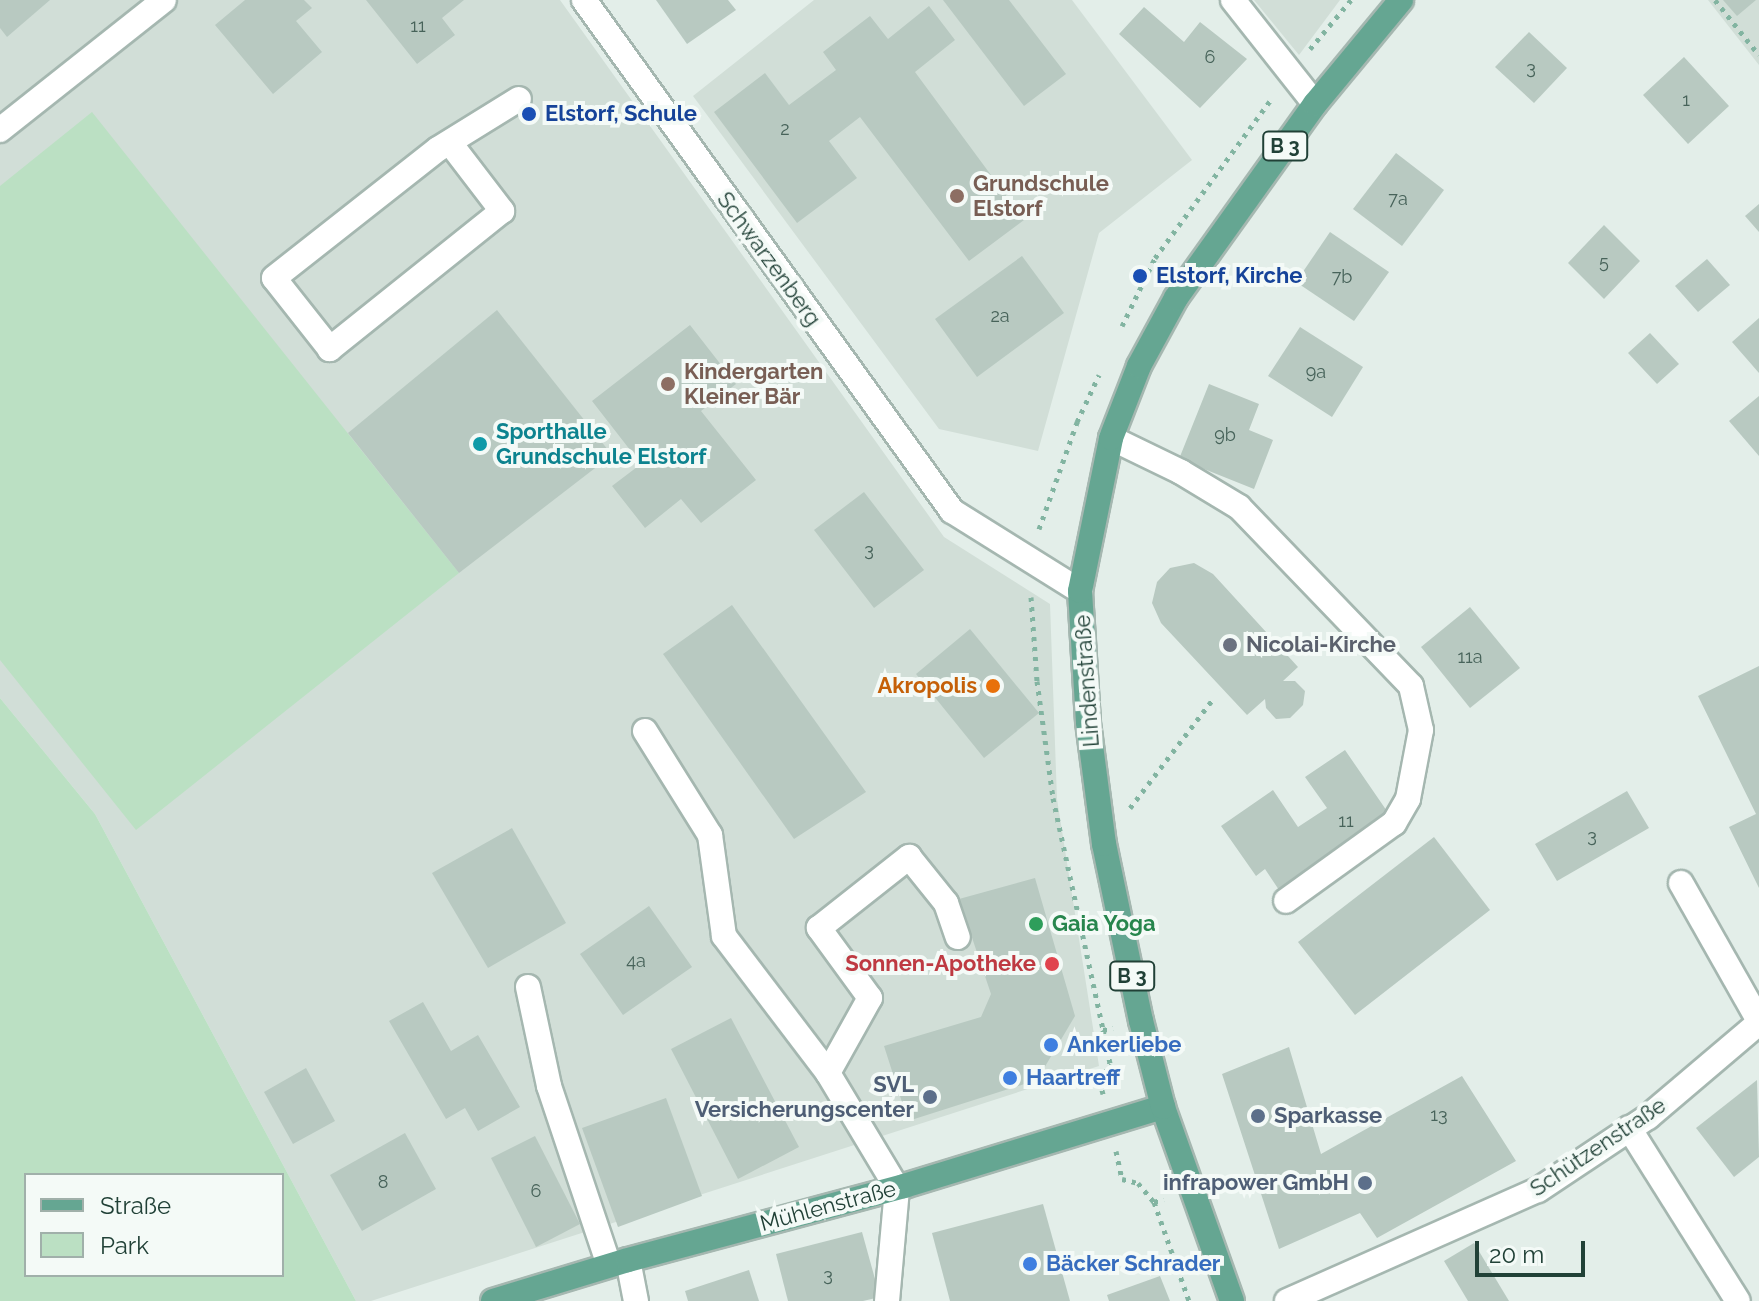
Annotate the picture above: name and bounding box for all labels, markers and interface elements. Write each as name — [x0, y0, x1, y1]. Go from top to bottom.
house number: 11 — [410, 15, 426, 37]
house number: 6 — [1205, 46, 1215, 68]
house number: 3 — [1526, 57, 1536, 79]
house number: 1 — [1682, 89, 1690, 111]
place label: Elstorf, Schule — [545, 101, 697, 127]
marker: Elstorf, Schule — [520, 105, 538, 123]
house number: 2 — [780, 118, 790, 140]
road number: B 3 — [1261, 130, 1309, 162]
place label: Grundschule Elstorf — [973, 170, 1109, 222]
street label: Schwarzenberg — [712, 187, 826, 331]
marker: Grundschule Elstorf — [948, 187, 966, 205]
house number: 7a — [1388, 188, 1408, 210]
house number: 5 — [1599, 251, 1609, 273]
place label: Elstorf, Kirche — [1156, 263, 1302, 289]
house number: 7b — [1332, 266, 1352, 288]
marker: Elstorf, Kirche — [1131, 267, 1149, 285]
house number: 2a — [990, 305, 1010, 327]
place label: Kindergarten Kleiner Bär — [684, 358, 823, 410]
house number: 9a — [1306, 361, 1326, 383]
marker: Kindergarten Kleiner Bär — [659, 375, 677, 393]
place label: Sporthalle Grundschule Elstorf — [496, 418, 706, 470]
house number: 9b — [1214, 424, 1236, 446]
marker: Sporthalle Grundschule Elstorf — [471, 435, 489, 453]
house number: 3 — [864, 539, 874, 561]
street label: Lindenstraße — [1069, 614, 1105, 748]
place label: Nicolai-Kirche — [1246, 632, 1396, 658]
marker: Nicolai-Kirche — [1221, 636, 1239, 654]
house number: 11a — [1457, 646, 1483, 668]
place label: Akropolis — [878, 673, 977, 699]
marker: Akropolis — [984, 677, 1002, 695]
house number: 11 — [1338, 810, 1354, 832]
house number: 3 — [1587, 825, 1597, 847]
place label: Gaia Yoga — [1052, 911, 1157, 937]
marker: Gaia Yoga — [1027, 915, 1045, 933]
house number: 4a — [626, 950, 646, 972]
place label: Sonnen-Apotheke — [845, 951, 1036, 977]
marker: Sonnen-Apotheke — [1043, 955, 1061, 973]
road number: B 3 — [1108, 960, 1156, 992]
place label: Ankerliebe — [1067, 1032, 1181, 1058]
marker: Ankerliebe — [1042, 1036, 1060, 1054]
place label: Haartreff — [1026, 1065, 1120, 1091]
marker: Haartreff — [1001, 1069, 1019, 1087]
place label: SVL Versicherungscenter — [695, 1071, 914, 1122]
marker: SVL Versicherungscenter — [921, 1088, 939, 1106]
street label: Schützenstraße — [1525, 1092, 1671, 1202]
place label: Sparkasse — [1274, 1103, 1382, 1129]
house number: 13 — [1430, 1104, 1448, 1126]
marker: Sparkasse — [1249, 1107, 1267, 1125]
place label: infrapower GmbH — [1162, 1170, 1349, 1196]
house number: 8 — [378, 1171, 388, 1193]
legend — [24, 1173, 284, 1277]
marker: infrapower GmbH — [1356, 1174, 1374, 1192]
street label: Mühlenstraße — [757, 1175, 899, 1237]
house number: 6 — [531, 1180, 541, 1202]
text: Straße — [100, 1191, 171, 1220]
scale bar — [1479, 1225, 1589, 1275]
text: Park — [100, 1231, 149, 1260]
text: 20 m — [1489, 1240, 1544, 1269]
place label: Bäcker Schrader — [1046, 1251, 1221, 1277]
marker: Bäcker Schrader — [1021, 1255, 1039, 1273]
house number: 3 — [823, 1264, 833, 1286]

